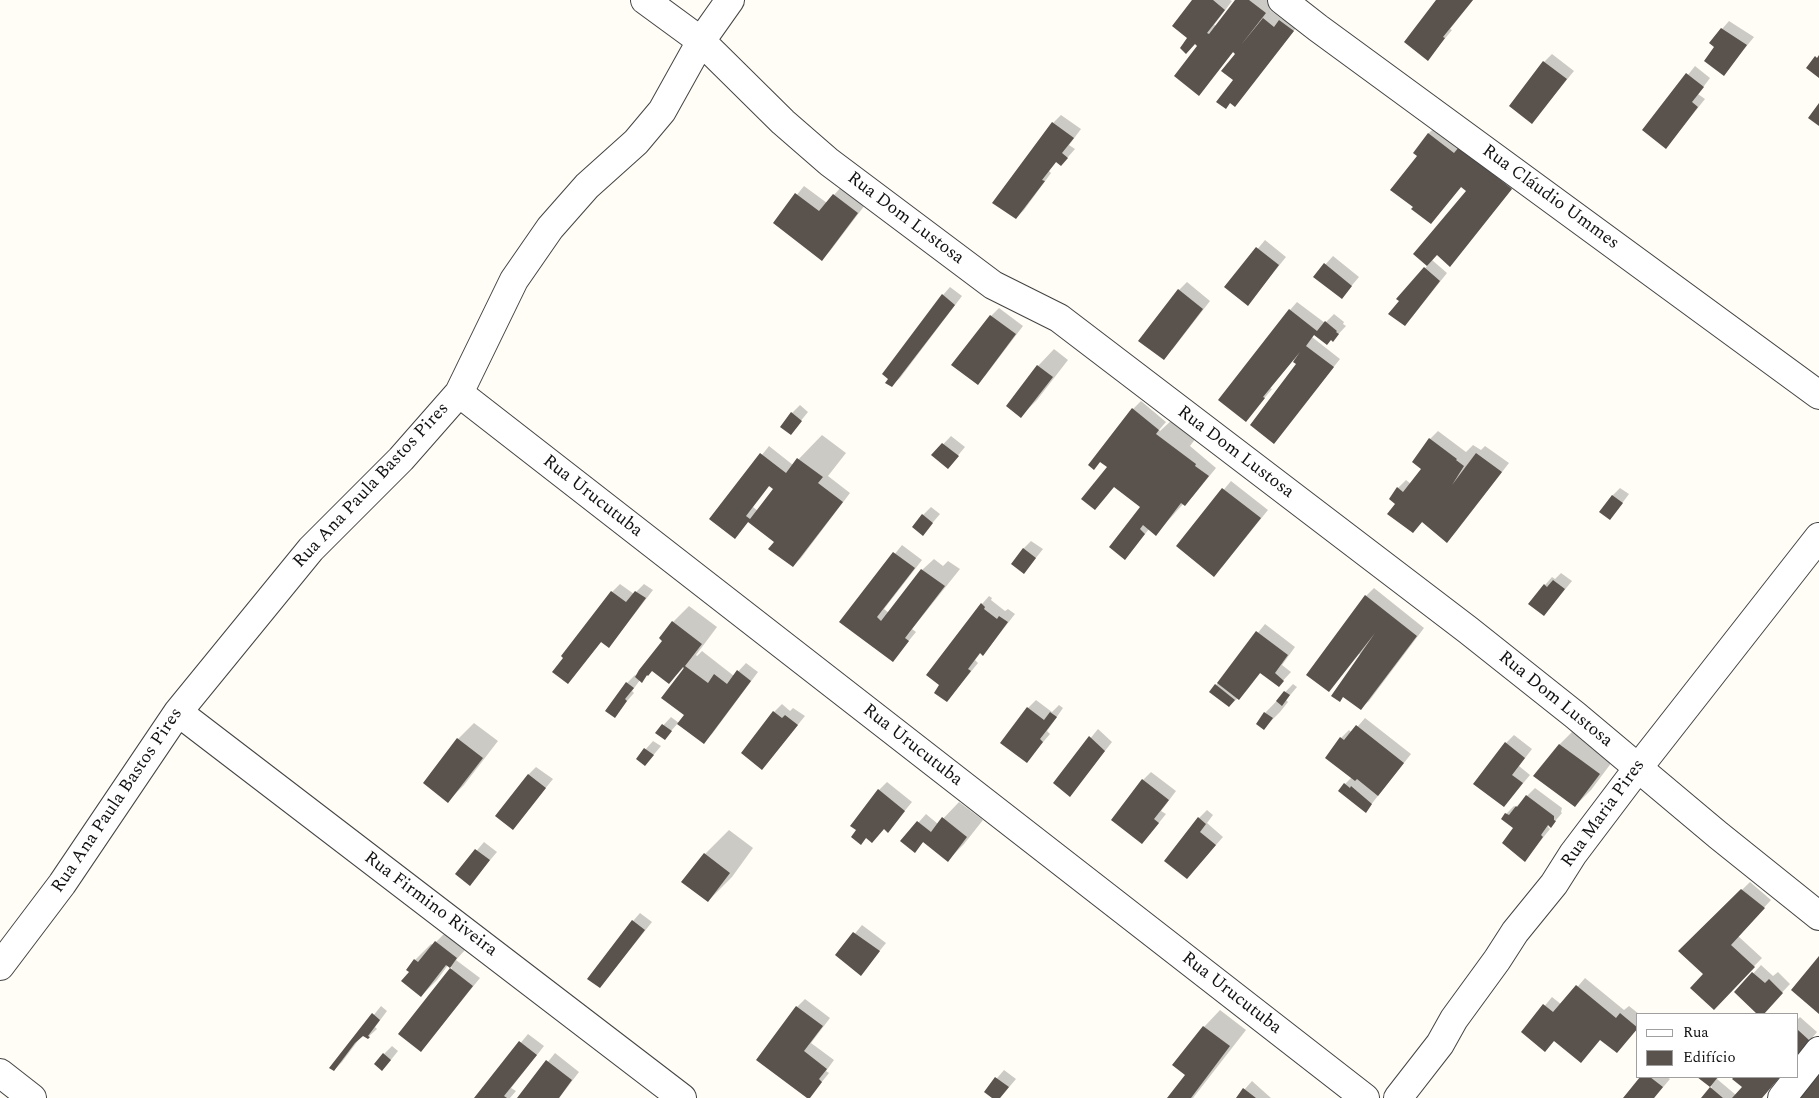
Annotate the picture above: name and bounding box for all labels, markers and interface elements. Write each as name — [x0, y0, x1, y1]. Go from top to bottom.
street label: Rua Cláudio Ummes — [1477, 141, 1623, 255]
street label: Rua Dom Lustosa — [842, 168, 968, 270]
street label: Rua Ana Paula Bastos Pires — [290, 399, 454, 573]
street label: Rua Dom Lustosa — [1172, 402, 1298, 504]
street label: Rua Urucutuba — [538, 451, 646, 543]
street label: Rua Dom Lustosa — [1494, 647, 1616, 753]
street label: Rua Urucutuba — [858, 700, 966, 792]
street label: Rua Ana Paula Bastos Pires — [48, 704, 188, 898]
street label: Rua Maria Pires — [1558, 756, 1650, 872]
street label: Rua Firmino Riveira — [359, 848, 501, 962]
street label: Rua Urucutuba — [1177, 948, 1285, 1040]
legend — [1636, 1013, 1799, 1078]
text: Rua — [1683, 1021, 1709, 1044]
text: Edifício — [1683, 1046, 1736, 1069]

